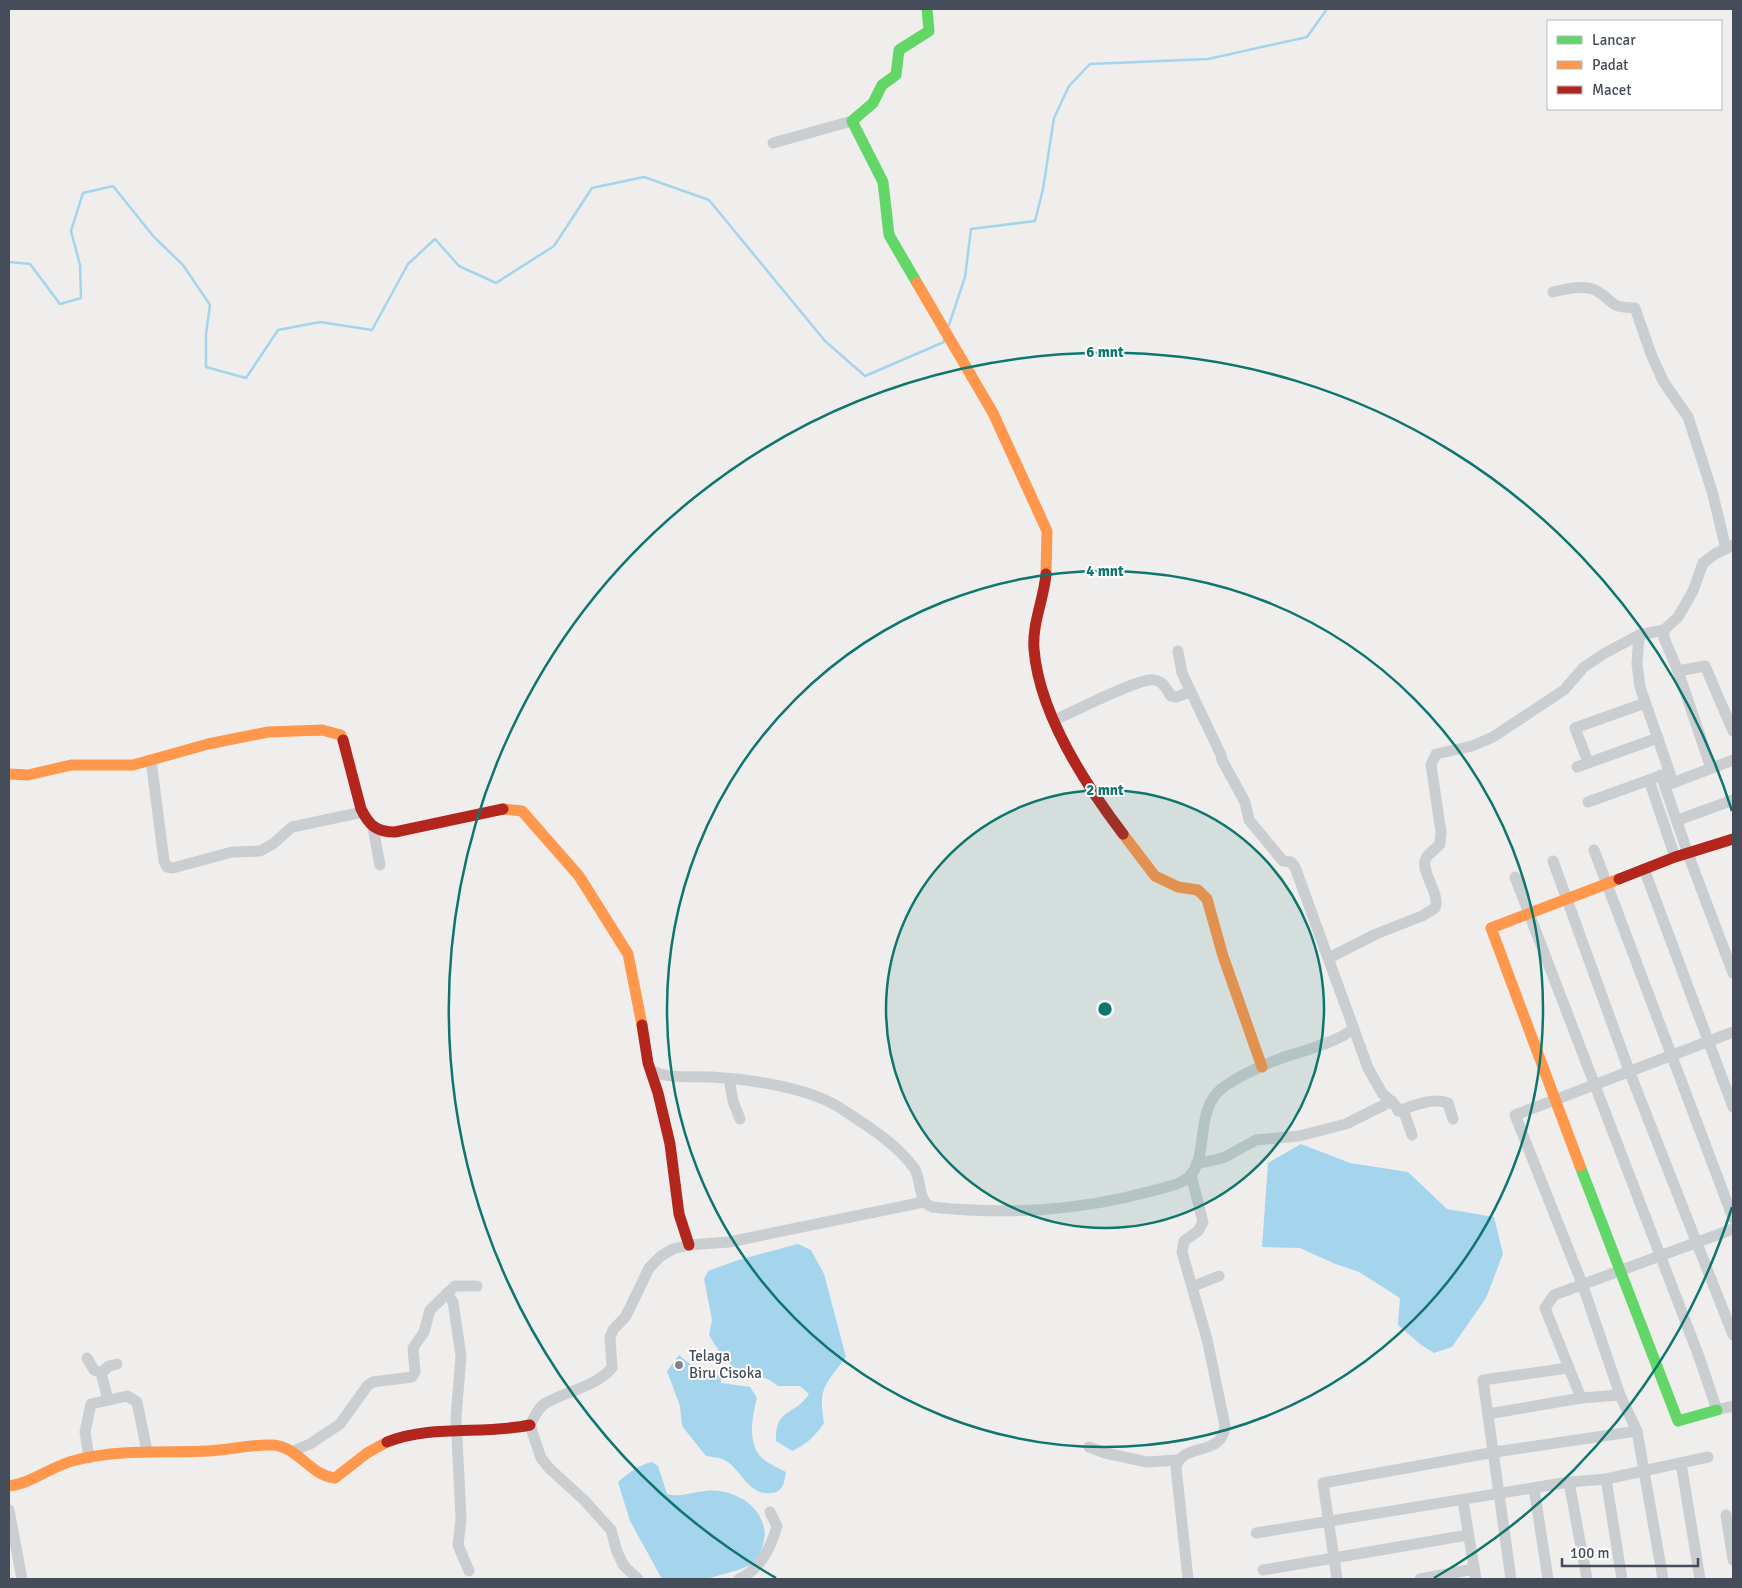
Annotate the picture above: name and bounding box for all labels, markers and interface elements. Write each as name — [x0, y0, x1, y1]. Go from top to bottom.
legend — [1547, 20, 1722, 110]
text: Lancar — [1592, 31, 1636, 49]
text: Padat — [1592, 56, 1628, 74]
text: Macet — [1592, 81, 1631, 99]
text: 6 mnt — [1086, 343, 1124, 361]
text: 4 mnt — [1086, 562, 1124, 580]
text: 2 mnt — [1086, 781, 1124, 799]
centre of rings — [1096, 1000, 1114, 1018]
place label: Telaga Biru Cisoka — [689, 1347, 762, 1382]
marker: Telaga Biru Cisoka — [673, 1359, 685, 1371]
scale bar — [1562, 1536, 1698, 1568]
text: 100 m — [1570, 1544, 1610, 1562]

